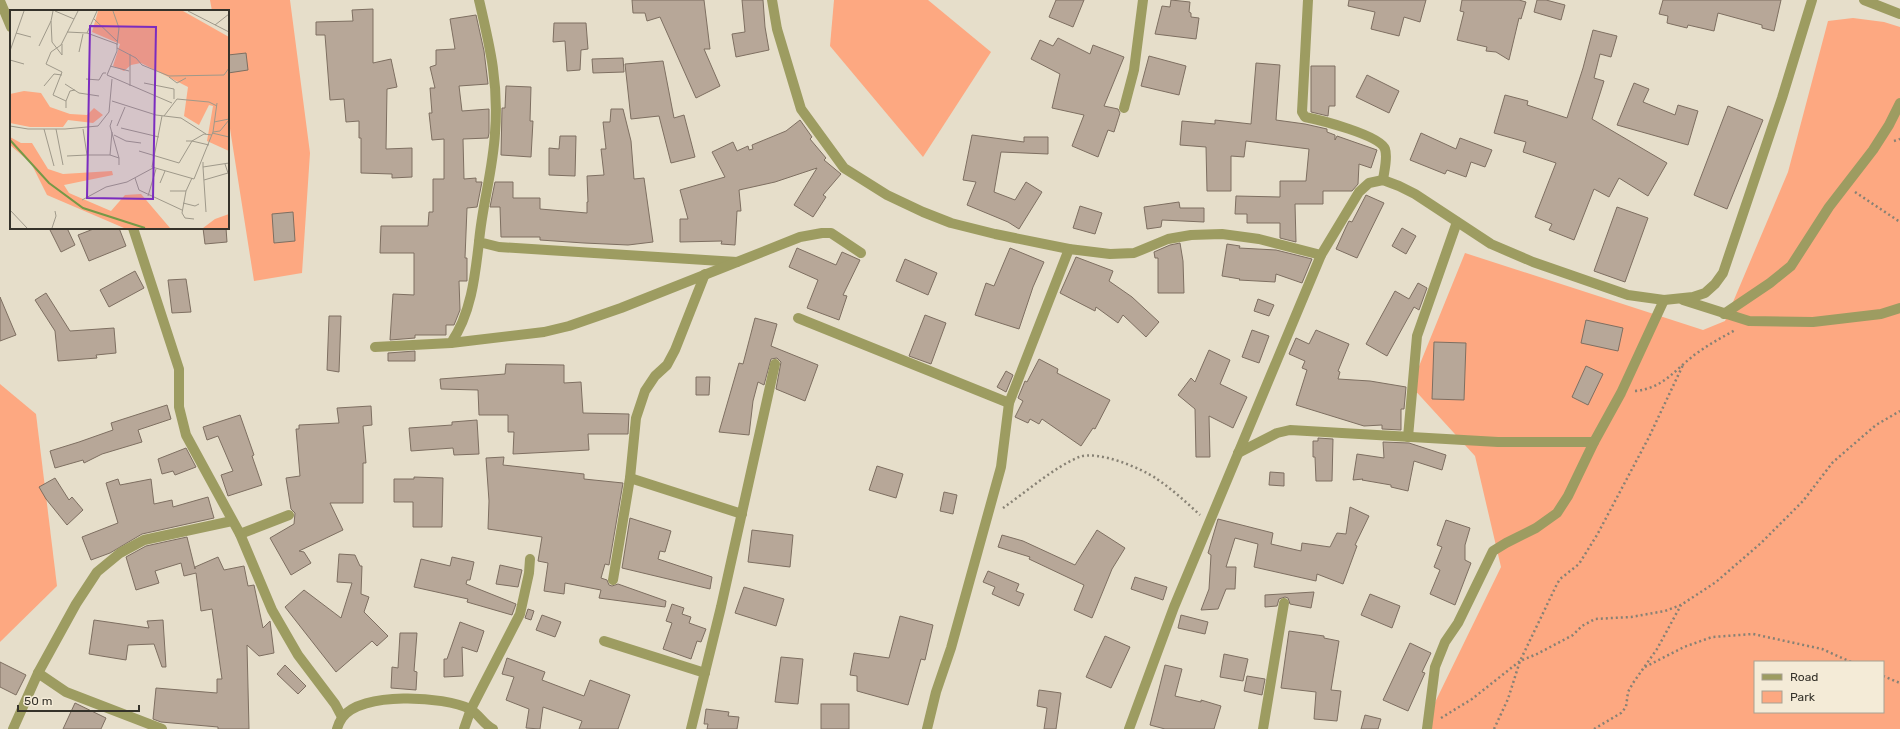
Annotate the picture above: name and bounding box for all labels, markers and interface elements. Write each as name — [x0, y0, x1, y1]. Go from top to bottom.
inset map — [10, 10, 229, 229]
legend — [1754, 661, 1884, 713]
text: Road — [1790, 670, 1818, 684]
scale bar — [18, 687, 139, 713]
text: Park — [1790, 690, 1816, 704]
text: 50 m — [24, 694, 52, 708]

